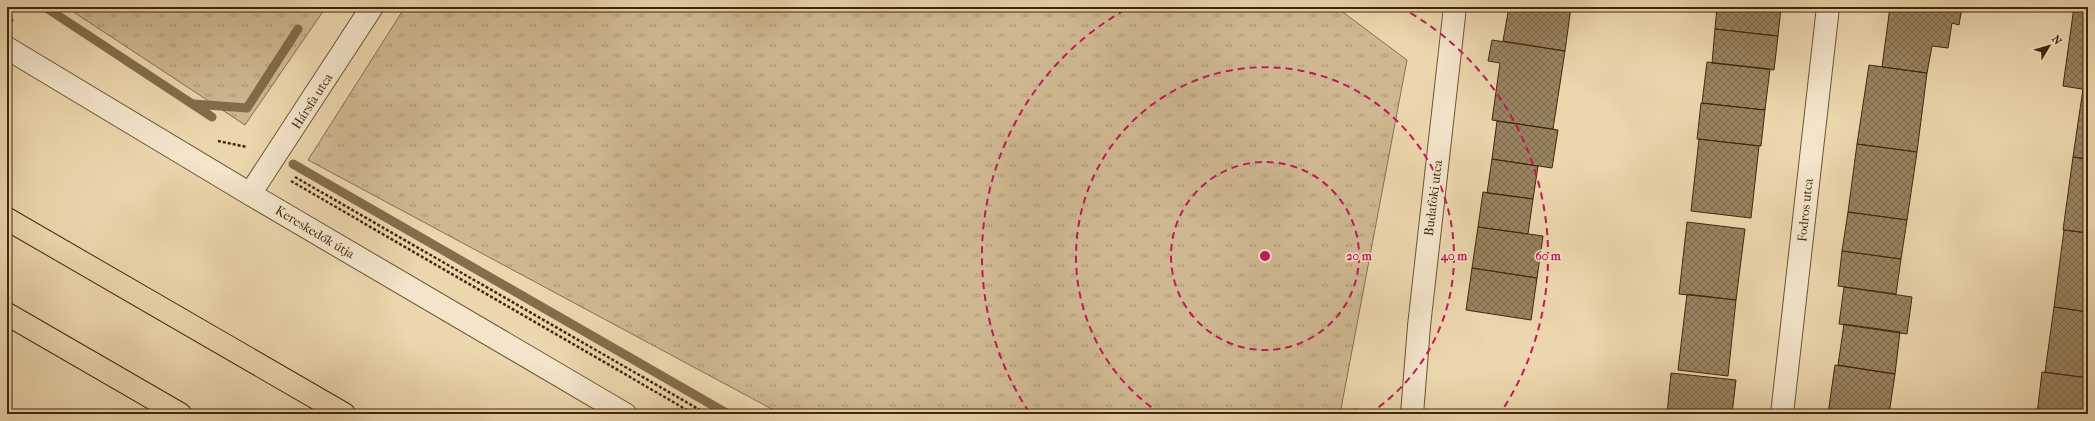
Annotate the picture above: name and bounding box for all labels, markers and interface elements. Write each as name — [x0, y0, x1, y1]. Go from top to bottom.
north arrow — [2029, 26, 2069, 66]
text: N — [2049, 33, 2065, 48]
street label: Hársfa utca — [288, 70, 336, 132]
street label: Budafoki utca — [1421, 158, 1445, 237]
street label: Fodros utca — [1794, 176, 1816, 243]
street label: Kereskedők útja — [273, 202, 358, 262]
centre of rings — [1258, 249, 1272, 263]
text: 20 m — [1346, 249, 1373, 263]
text: 40 m — [1440, 249, 1468, 264]
text: 60 m — [1535, 249, 1562, 263]

